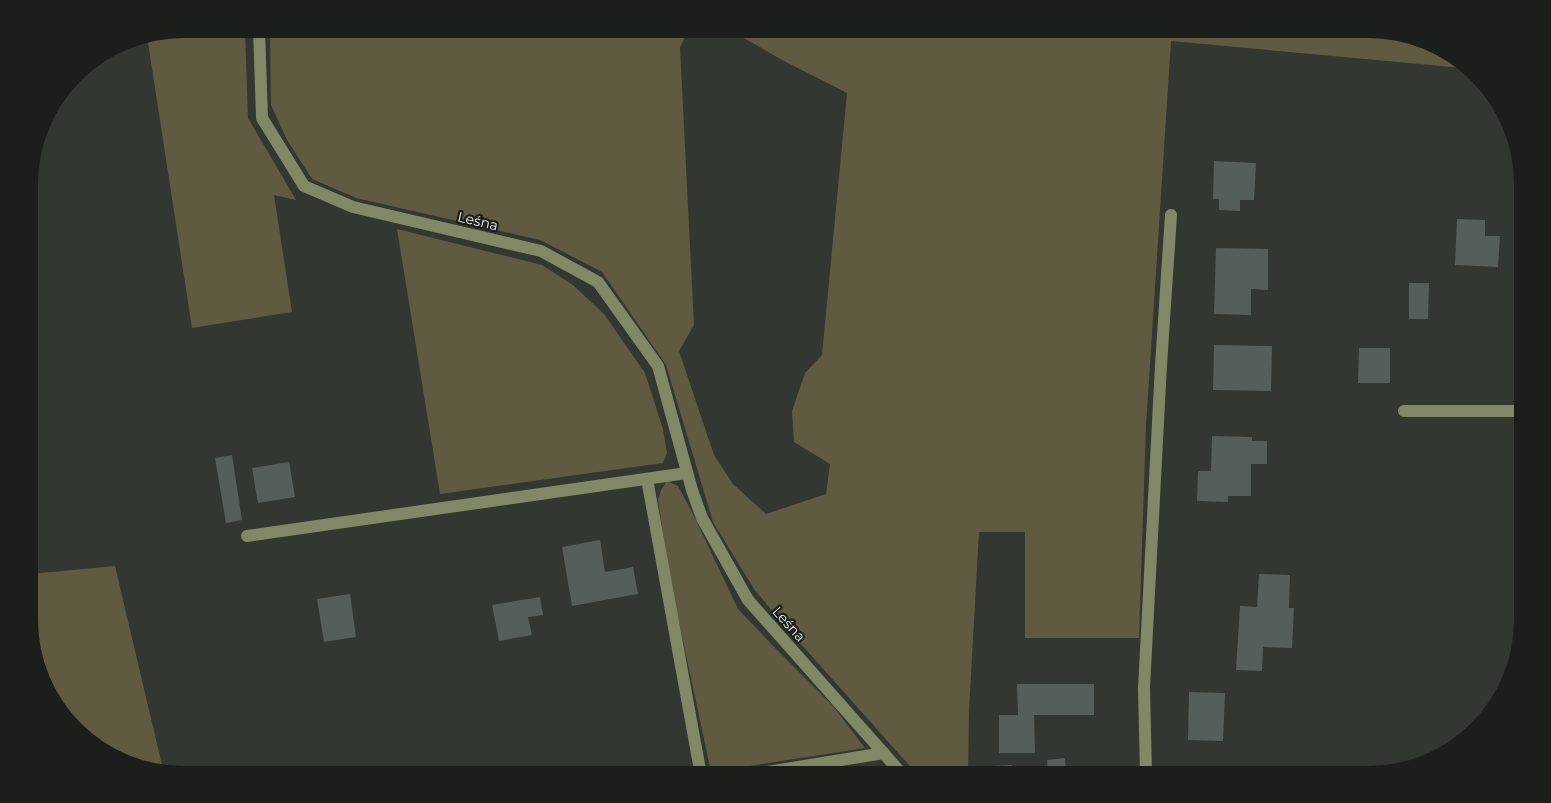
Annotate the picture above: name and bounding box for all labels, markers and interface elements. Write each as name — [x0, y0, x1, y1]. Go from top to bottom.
street label: Leśna — [456, 208, 500, 234]
street label: Leśna — [769, 603, 809, 645]

